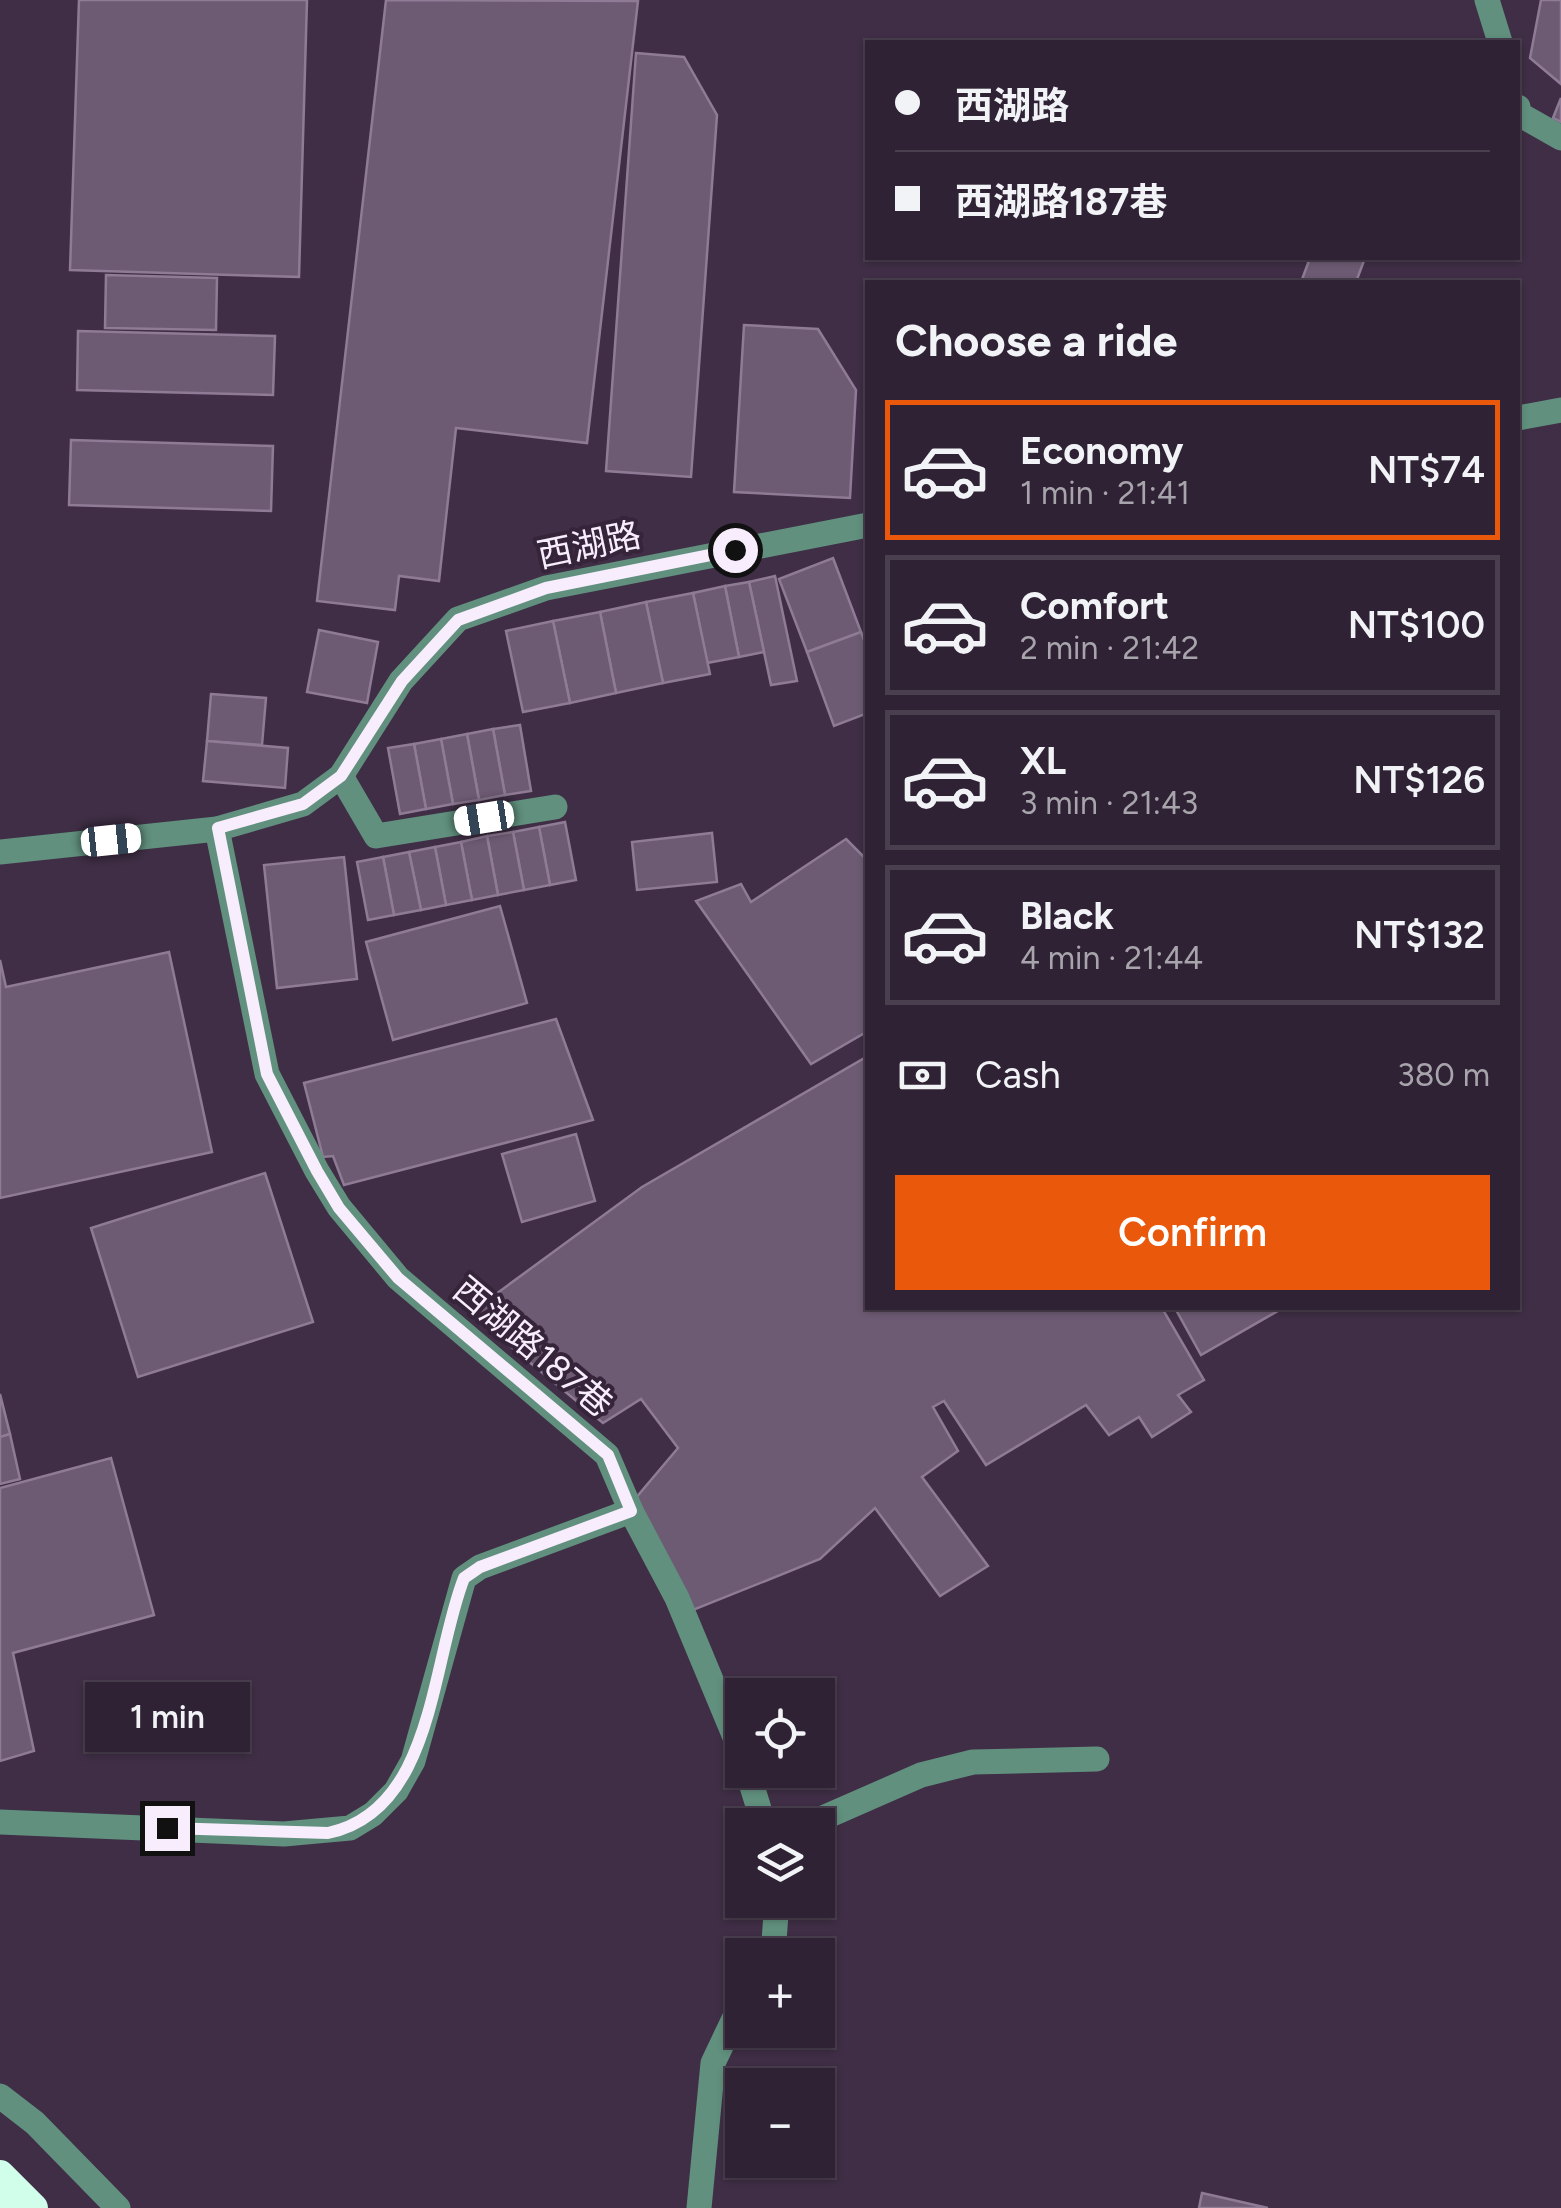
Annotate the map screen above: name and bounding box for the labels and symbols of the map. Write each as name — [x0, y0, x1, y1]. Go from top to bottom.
street label: 西湖路 — [533, 514, 645, 576]
route start — [713, 528, 758, 573]
car — [452, 798, 516, 838]
car — [80, 822, 142, 858]
street label: 西湖路187巷 — [445, 1268, 621, 1426]
callout: 1 min — [84, 1683, 250, 1753]
route end — [145, 1806, 190, 1851]

